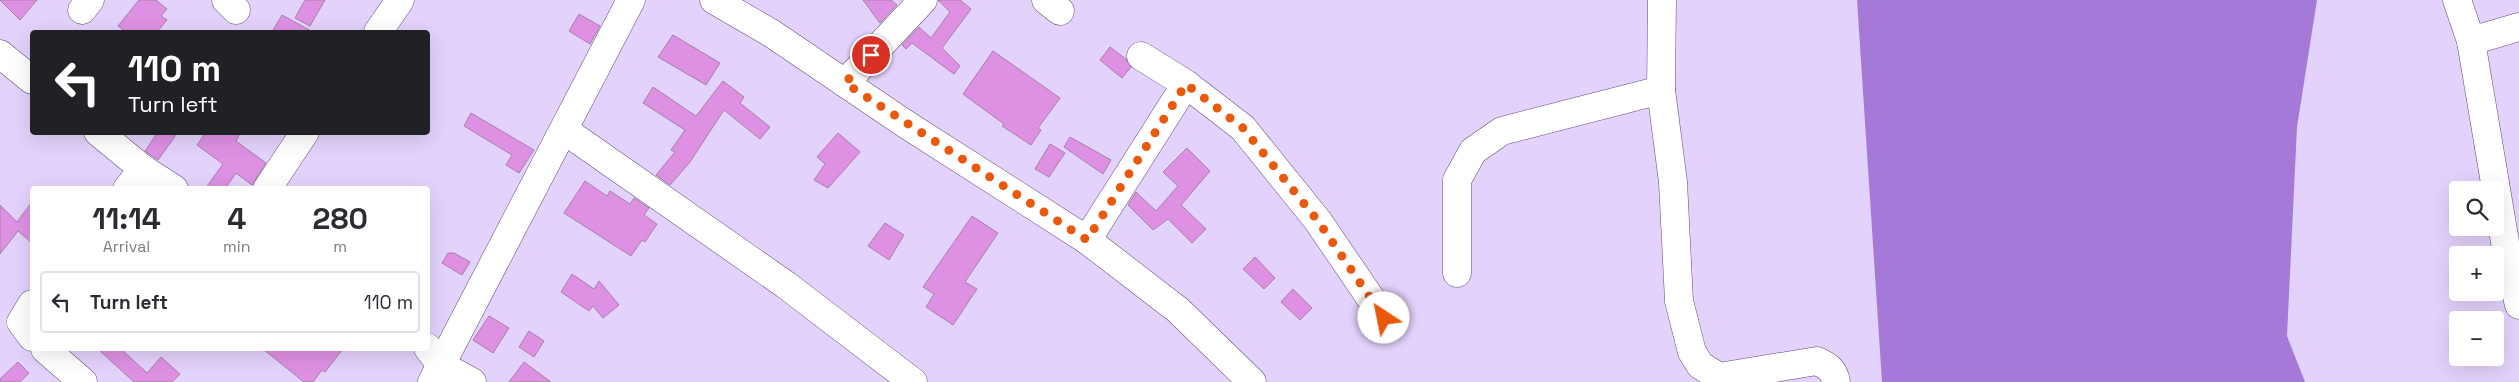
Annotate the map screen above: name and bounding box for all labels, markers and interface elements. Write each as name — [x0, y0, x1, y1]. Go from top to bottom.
pin — [850, 34, 892, 76]
icon: arrive — [857, 41, 885, 69]
text: 110 m — [128, 47, 221, 91]
icon: left — [45, 50, 110, 115]
text: Turn left — [128, 90, 218, 118]
map controls — [2449, 181, 2504, 366]
button: search — [2449, 181, 2504, 236]
text: 11:14 — [92, 199, 161, 238]
text: 4 — [227, 199, 246, 238]
text: 280 — [313, 199, 368, 238]
text: Arrival — [103, 236, 150, 257]
text: min — [223, 236, 250, 257]
text: m — [333, 236, 347, 257]
button: + — [2449, 246, 2504, 301]
icon: left — [47, 288, 75, 316]
text: Turn left — [90, 290, 168, 315]
text: 110 m — [364, 290, 413, 315]
position arrow — [1357, 291, 1409, 343]
button: − — [2449, 311, 2504, 366]

